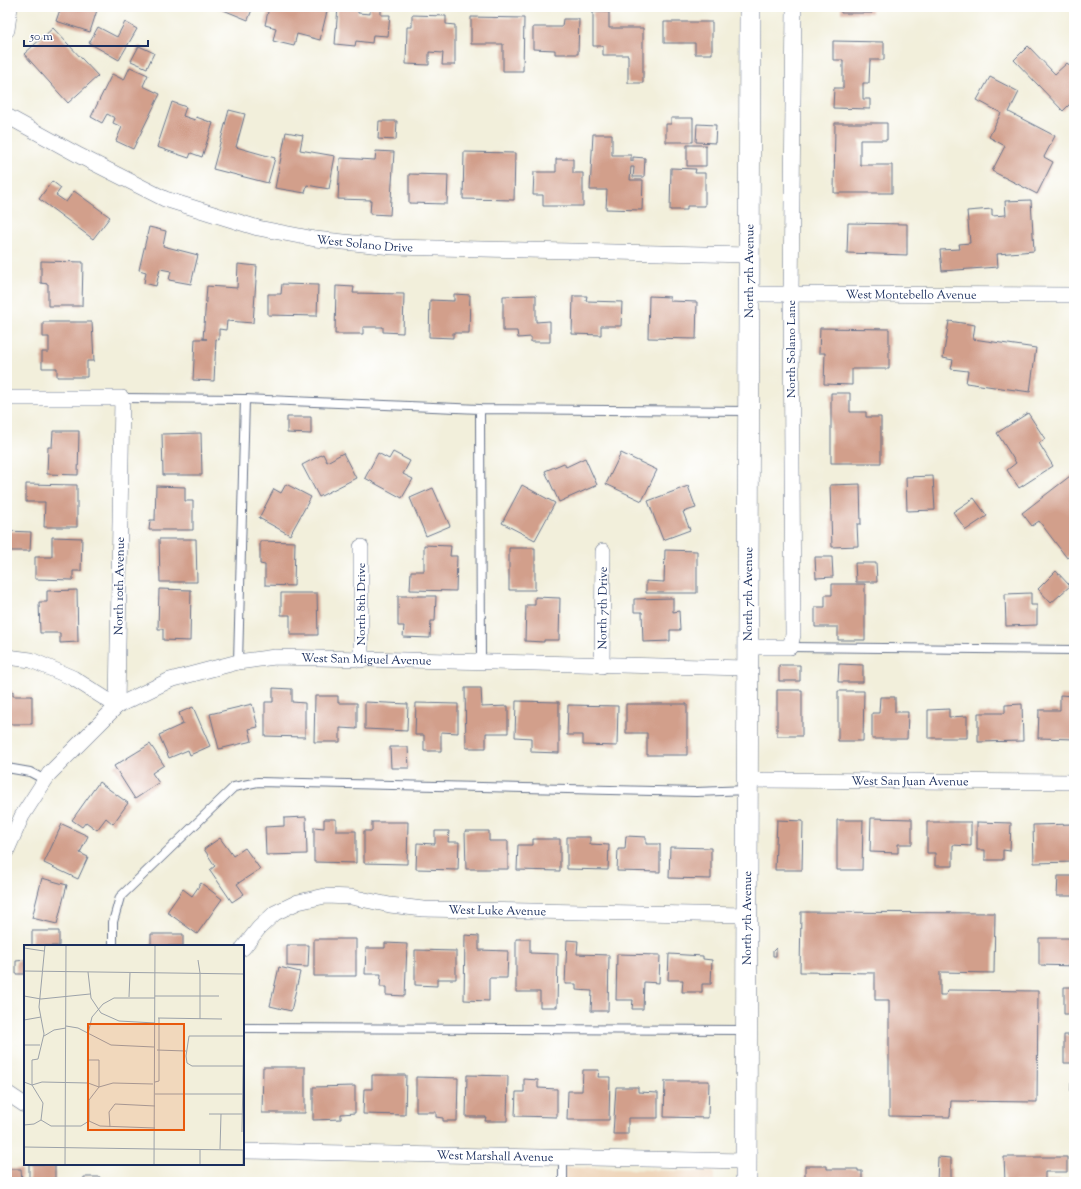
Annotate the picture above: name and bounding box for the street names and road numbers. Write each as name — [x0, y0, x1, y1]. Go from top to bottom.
street label: North 7th Avenue — [741, 224, 759, 318]
street label: West Solano Drive — [316, 231, 414, 257]
street label: West Montebello Avenue — [845, 286, 977, 305]
street label: North Solano Lane — [783, 300, 801, 398]
street label: North 10th Avenue — [110, 536, 130, 635]
street label: North 7th Avenue — [740, 547, 758, 641]
street label: North 8th Drive — [353, 562, 371, 645]
street label: North 7th Drive — [594, 566, 613, 650]
street label: West San Miguel Avenue — [301, 650, 432, 671]
street label: West San Juan Avenue — [851, 773, 969, 791]
street label: North 7th Avenue — [739, 871, 757, 965]
street label: West Luke Avenue — [448, 901, 547, 921]
street label: West Marshall Avenue — [436, 1147, 554, 1167]

